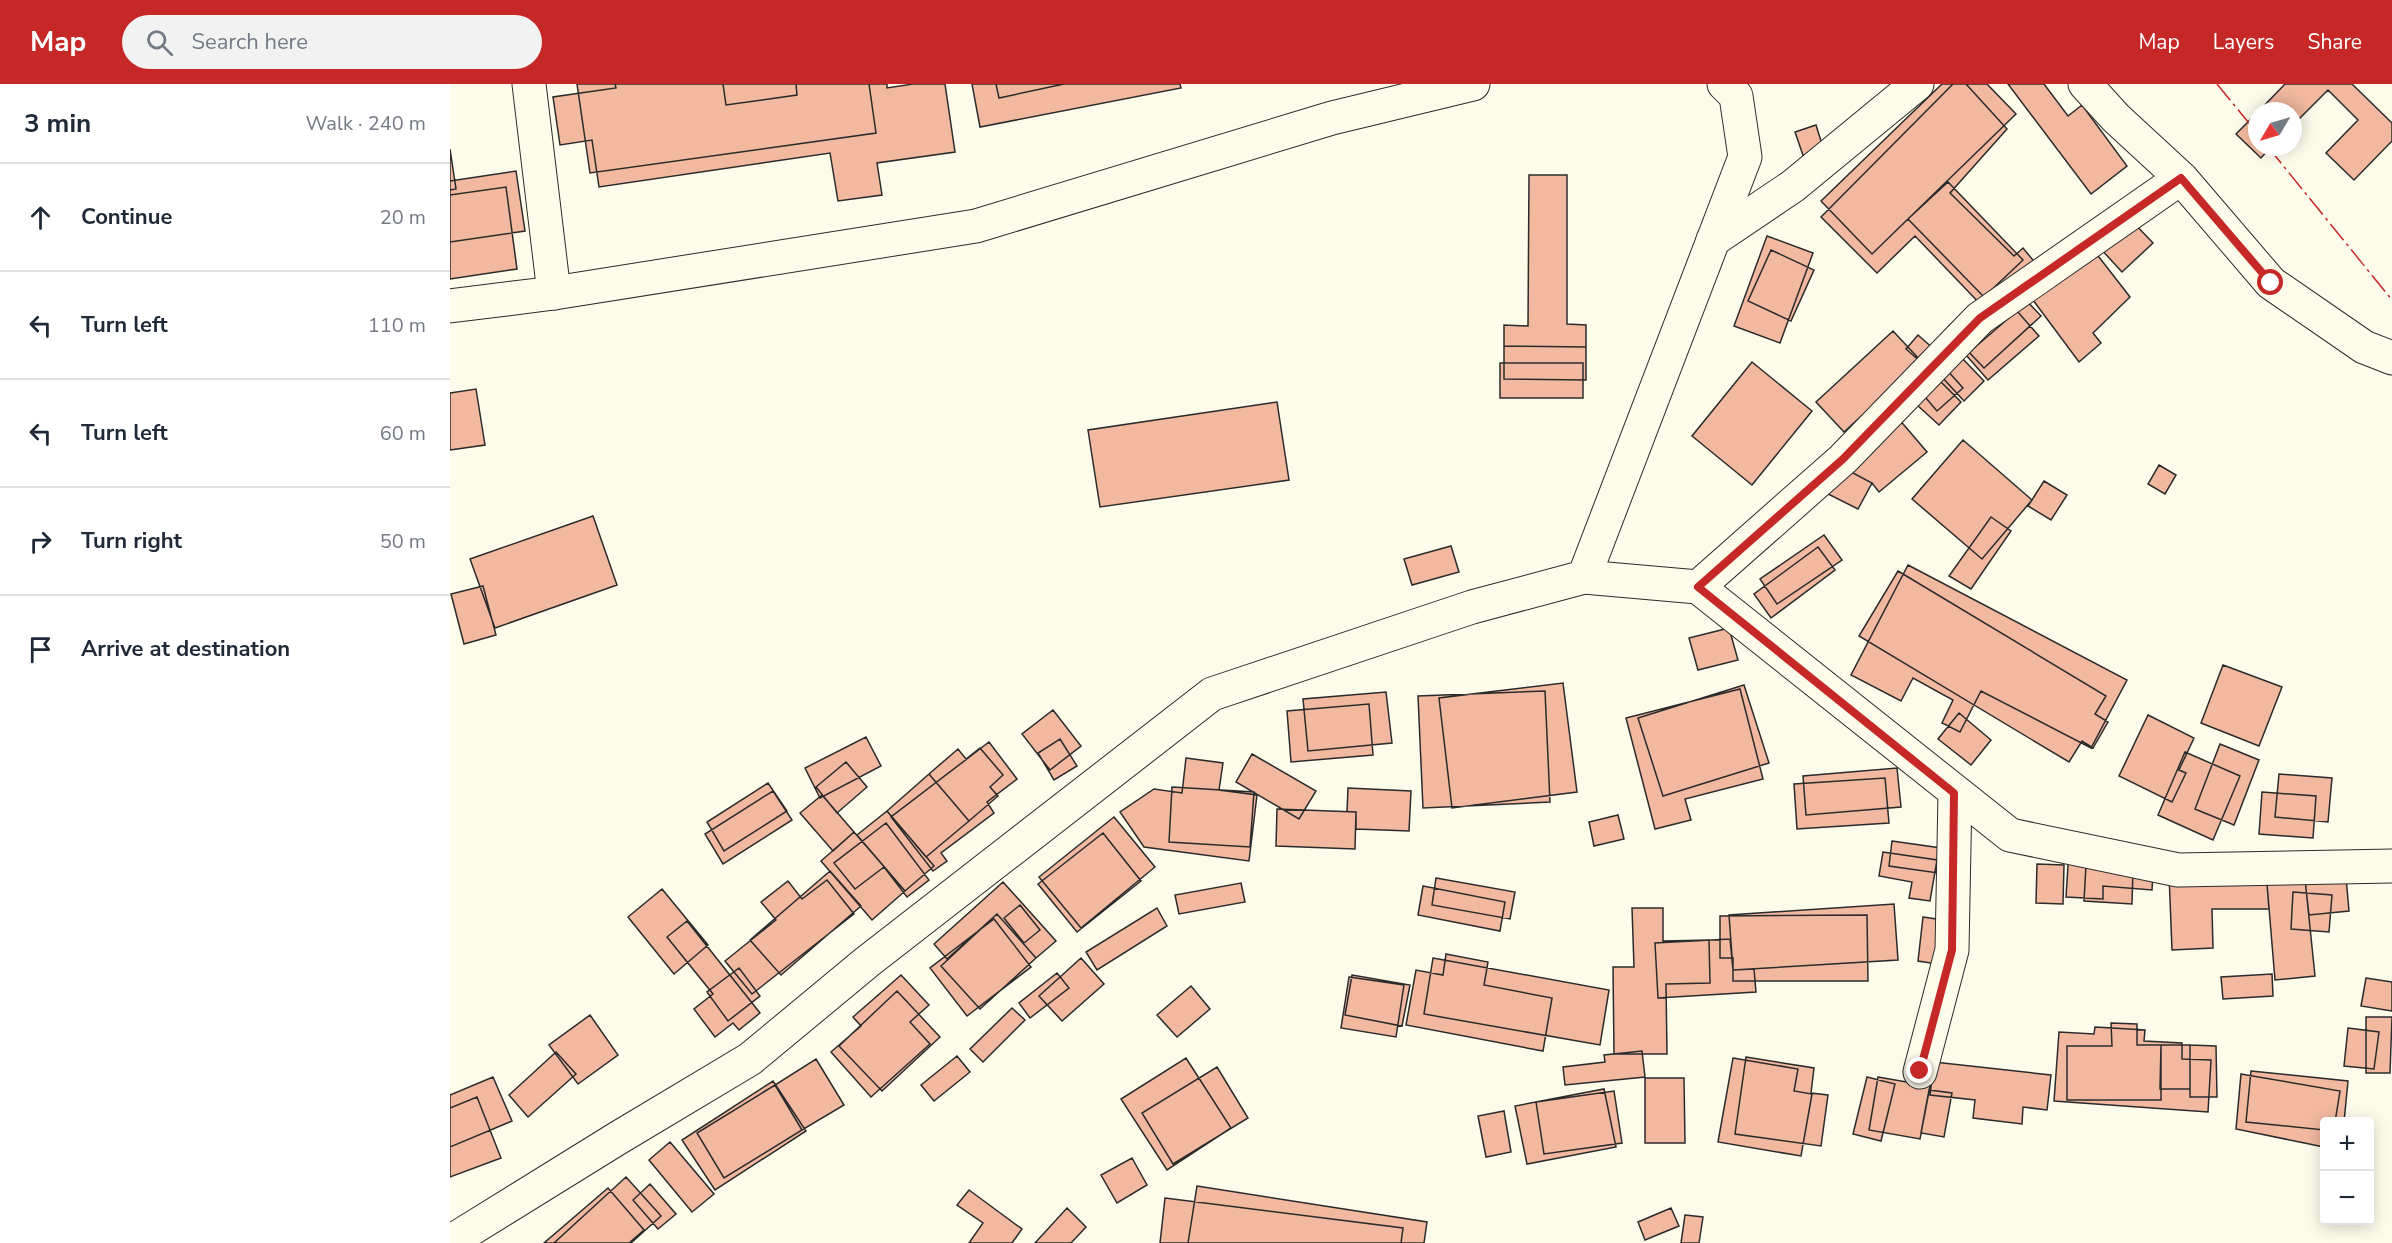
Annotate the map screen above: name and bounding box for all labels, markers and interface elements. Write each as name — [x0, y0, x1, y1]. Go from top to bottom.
search box — [122, 15, 542, 69]
text: Map — [30, 23, 86, 61]
icon: search — [143, 26, 176, 59]
text: Search here — [191, 27, 308, 57]
text: Map — [2138, 28, 2180, 56]
text: Layers — [2213, 28, 2274, 56]
text: Share — [2307, 28, 2362, 56]
north arrow — [2248, 102, 2302, 156]
text: 3 min — [24, 106, 91, 141]
text: Walk · 240 m — [306, 110, 426, 137]
icon: ahead — [24, 201, 57, 234]
text: Continue — [81, 202, 172, 232]
text: 20 m — [380, 204, 426, 231]
route start — [2257, 269, 2283, 295]
icon: left — [24, 309, 57, 342]
text: Turn left — [81, 310, 168, 340]
text: 110 m — [368, 312, 426, 339]
icon: left — [24, 417, 57, 450]
text: Turn left — [81, 418, 168, 448]
text: 60 m — [380, 420, 426, 447]
icon: right — [24, 525, 57, 558]
text: Turn right — [81, 526, 182, 556]
text: 50 m — [380, 528, 426, 555]
icon: arrive — [24, 633, 57, 666]
text: Arrive at destination — [81, 634, 290, 664]
route end — [1906, 1057, 1932, 1083]
map controls — [2320, 1117, 2374, 1225]
button: + — [2320, 1117, 2374, 1171]
button: − — [2320, 1171, 2374, 1225]

